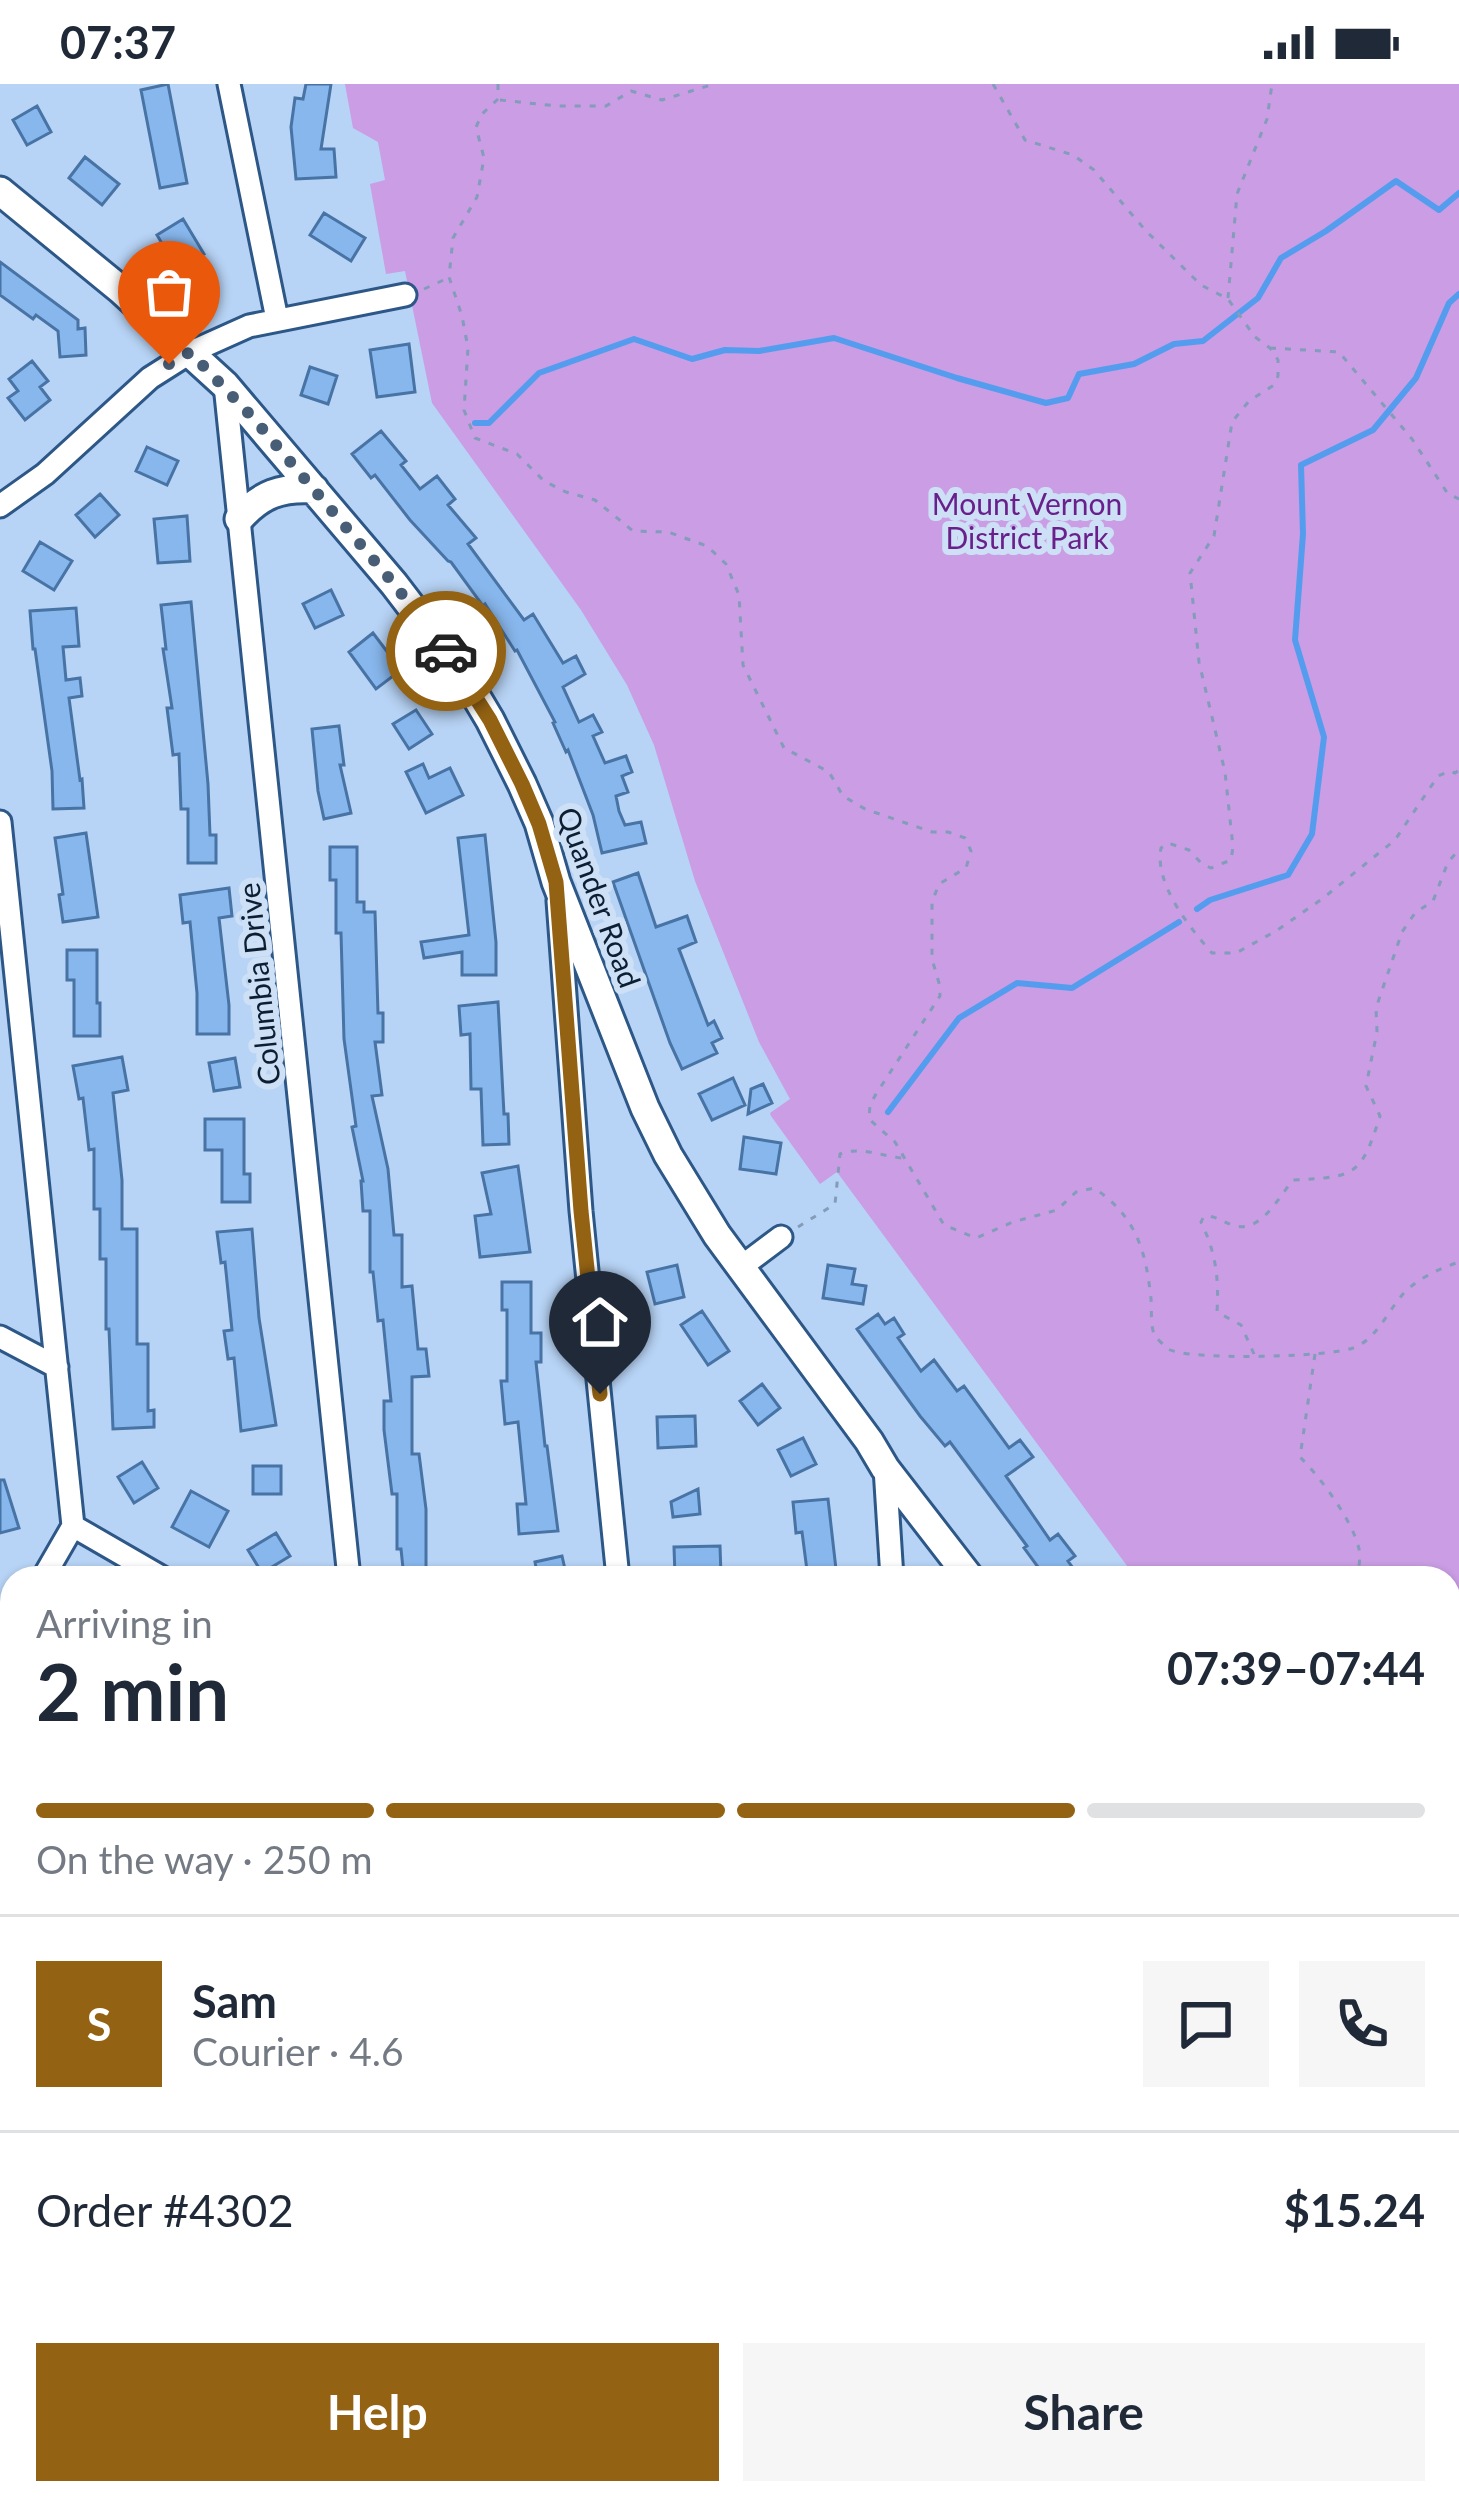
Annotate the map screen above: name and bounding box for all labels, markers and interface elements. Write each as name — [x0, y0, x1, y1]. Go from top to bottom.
text: 07:37 — [60, 15, 176, 69]
pin — [118, 241, 220, 364]
icon: bag — [136, 259, 202, 325]
park label: Mount Vernon District Park — [932, 485, 1122, 555]
courier — [386, 591, 506, 711]
icon: car — [413, 618, 479, 684]
street label: Quander Road — [551, 802, 649, 992]
street label: Columbia Drive — [229, 881, 287, 1087]
pin — [549, 1271, 651, 1394]
icon: home — [567, 1289, 633, 1355]
text: Arriving in — [36, 1600, 213, 1646]
text: 07:39–07:44 — [1167, 1641, 1425, 1695]
text: 2 min — [36, 1644, 229, 1738]
text: On the way · 250 m — [36, 1836, 373, 1882]
button: chat — [1143, 1961, 1269, 2087]
button: phone — [1299, 1961, 1425, 2087]
text: Sam — [192, 1974, 277, 2028]
text: S — [87, 1997, 111, 2051]
text: Courier · 4.6 — [192, 2028, 404, 2074]
text: Order #4302 — [36, 2183, 294, 2237]
text: $15.24 — [1284, 2183, 1425, 2237]
button: Help — [36, 2343, 719, 2481]
button: Share — [743, 2343, 1425, 2481]

